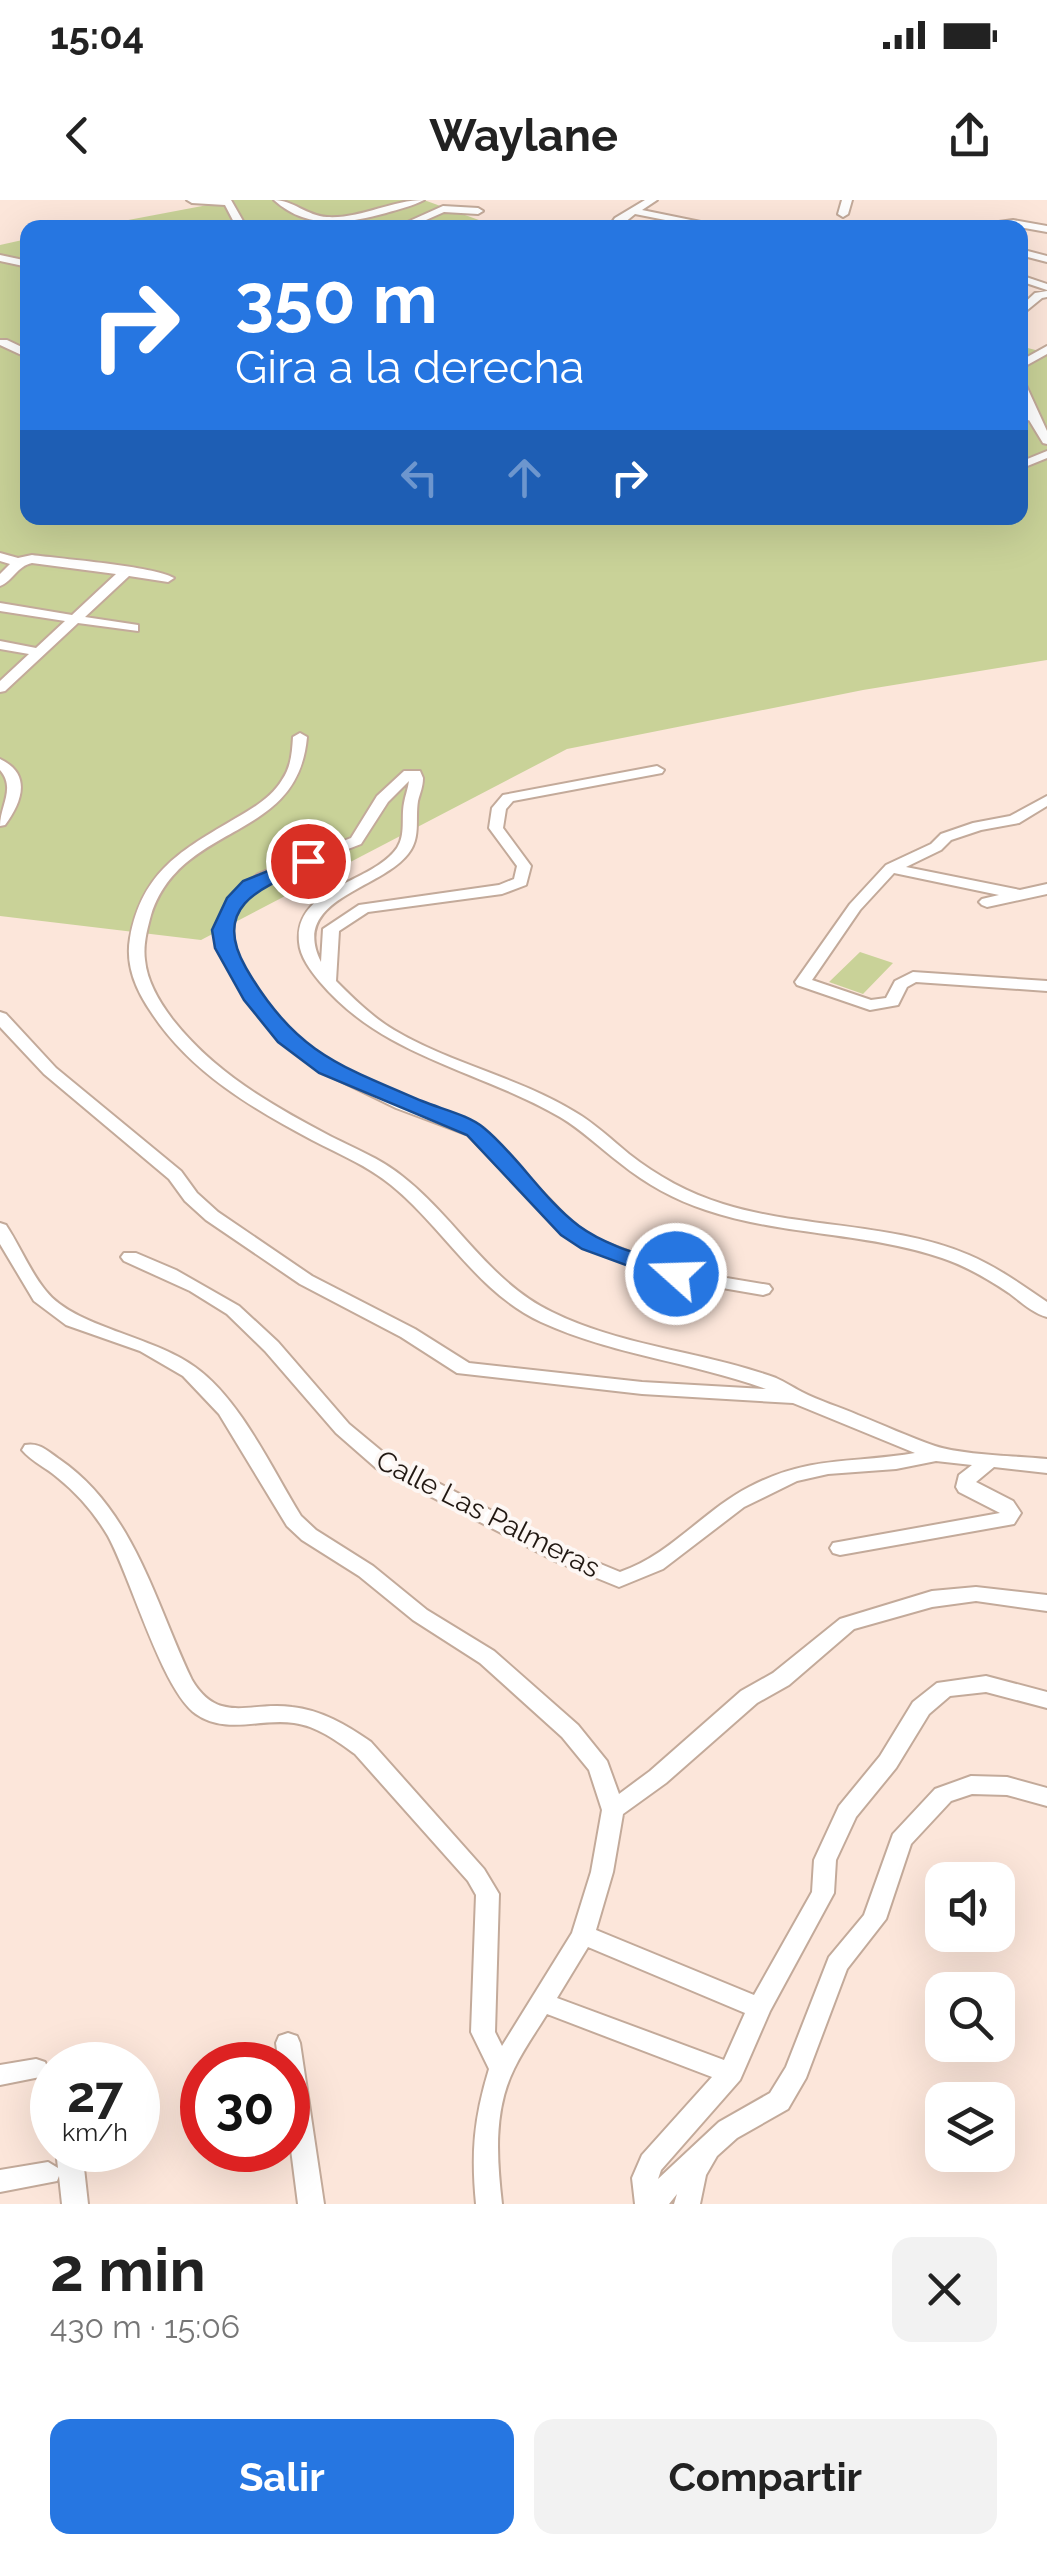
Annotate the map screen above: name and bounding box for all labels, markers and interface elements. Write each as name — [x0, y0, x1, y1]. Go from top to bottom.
text: 15:04 — [50, 13, 144, 58]
icon: back — [50, 108, 105, 163]
icon: share — [942, 108, 997, 163]
text: Waylane — [429, 109, 618, 162]
text: 350 m — [235, 257, 438, 339]
icon: right — [70, 260, 200, 390]
text: Gira a la derecha — [235, 341, 584, 394]
icon: left — [392, 450, 447, 505]
icon: ahead — [497, 450, 552, 505]
icon: right — [602, 450, 657, 505]
pin — [266, 819, 351, 904]
icon: arrive — [281, 834, 336, 889]
position arrow — [624, 1222, 728, 1326]
street label: Calle Las Palmeras — [371, 1443, 605, 1585]
map controls — [925, 1862, 1015, 2172]
button: sound — [925, 1862, 1015, 1952]
button: search — [925, 1972, 1015, 2062]
speed limit sign: 30 — [180, 2042, 310, 2172]
text: 27 — [67, 2065, 123, 2124]
button: layers — [925, 2082, 1015, 2172]
text: km/h — [62, 2117, 128, 2147]
text: 2 min — [50, 2235, 206, 2305]
button: close — [892, 2237, 997, 2342]
text: 430 m · 15:06 — [50, 2308, 240, 2345]
button: Salir — [50, 2419, 514, 2534]
button: Compartir — [534, 2419, 997, 2534]

